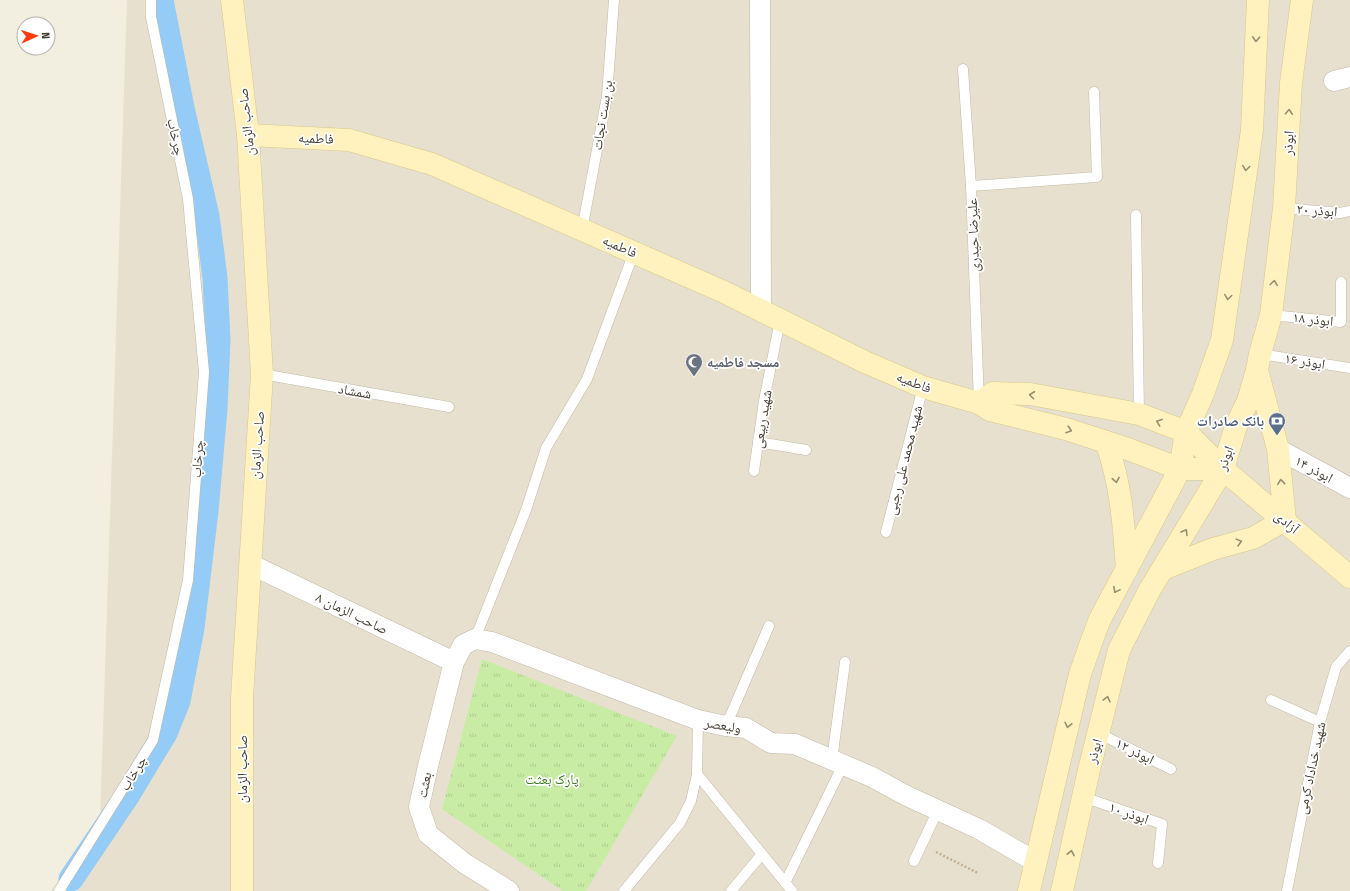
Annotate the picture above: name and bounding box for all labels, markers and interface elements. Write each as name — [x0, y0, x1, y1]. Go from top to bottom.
north arrow — [16, 16, 56, 56]
text: N — [39, 32, 52, 39]
one-way arrow — [1252, 36, 1260, 42]
street label: بن بست نجات — [589, 79, 616, 151]
street label: صاحب الزمان — [234, 87, 259, 157]
one-way arrow — [1285, 109, 1294, 115]
street label: چرخاب — [163, 117, 188, 157]
street label: فاطمیه — [298, 129, 334, 148]
street label: ابوذر — [1279, 130, 1298, 157]
one-way arrow — [1242, 165, 1251, 172]
street label: علیرضا حیدری — [964, 198, 983, 272]
street label: ابوذر ۲۰ — [1296, 201, 1338, 220]
street label: فاطمیه — [600, 231, 640, 262]
one-way arrow — [1270, 280, 1279, 287]
one-way arrow — [1224, 294, 1233, 300]
street label: ابوذر ۱۸ — [1292, 309, 1334, 330]
street label: ابوذر ۱۶ — [1283, 350, 1326, 373]
mosque icon: مسجد فاطمیه — [684, 352, 704, 377]
place label: مسجد فاطمیه — [707, 354, 779, 371]
street label: فاطمیه — [894, 368, 934, 397]
street label: شمشاد — [337, 380, 373, 403]
street label: شهید ربیعی — [749, 388, 776, 450]
one-way arrow — [1029, 391, 1036, 400]
street label: شهید محمد علی رجبی — [883, 404, 926, 517]
street label: صاحب الزمان — [247, 410, 268, 480]
bank icon: بانک صادرات — [1267, 411, 1287, 436]
place label: بانک صادرات — [1197, 413, 1264, 430]
one-way arrow — [1156, 418, 1163, 426]
one-way arrow — [1065, 425, 1072, 434]
street label: چرخاب — [188, 439, 207, 478]
street label: ابوذر — [1213, 444, 1238, 474]
street label: ابوذر ۱۴ — [1292, 452, 1336, 487]
one-way arrow — [1111, 477, 1120, 483]
one-way arrow — [1276, 479, 1285, 485]
street label: آزادی — [1271, 507, 1303, 538]
one-way arrow — [1181, 529, 1188, 536]
one-way arrow — [1235, 538, 1242, 547]
one-way arrow — [1113, 585, 1120, 593]
street label: صاحب الزمان ۸ — [313, 589, 390, 638]
one-way arrow — [1102, 696, 1111, 703]
street label: ولیعصر — [702, 714, 743, 737]
street label: شهید خداداد کرمی — [1293, 720, 1330, 816]
one-way arrow — [1065, 722, 1073, 728]
street label: صاحب الزمان — [234, 735, 251, 803]
street label: ابوذر ۱۲ — [1113, 735, 1157, 768]
street label: ابوذر — [1083, 737, 1106, 766]
street label: چرخاب — [116, 753, 151, 794]
street label: بعثت — [413, 770, 436, 800]
park label: پارک بعثت — [525, 771, 579, 788]
street label: ابوذر ۱۰ — [1107, 799, 1151, 828]
one-way arrow — [1066, 850, 1074, 856]

